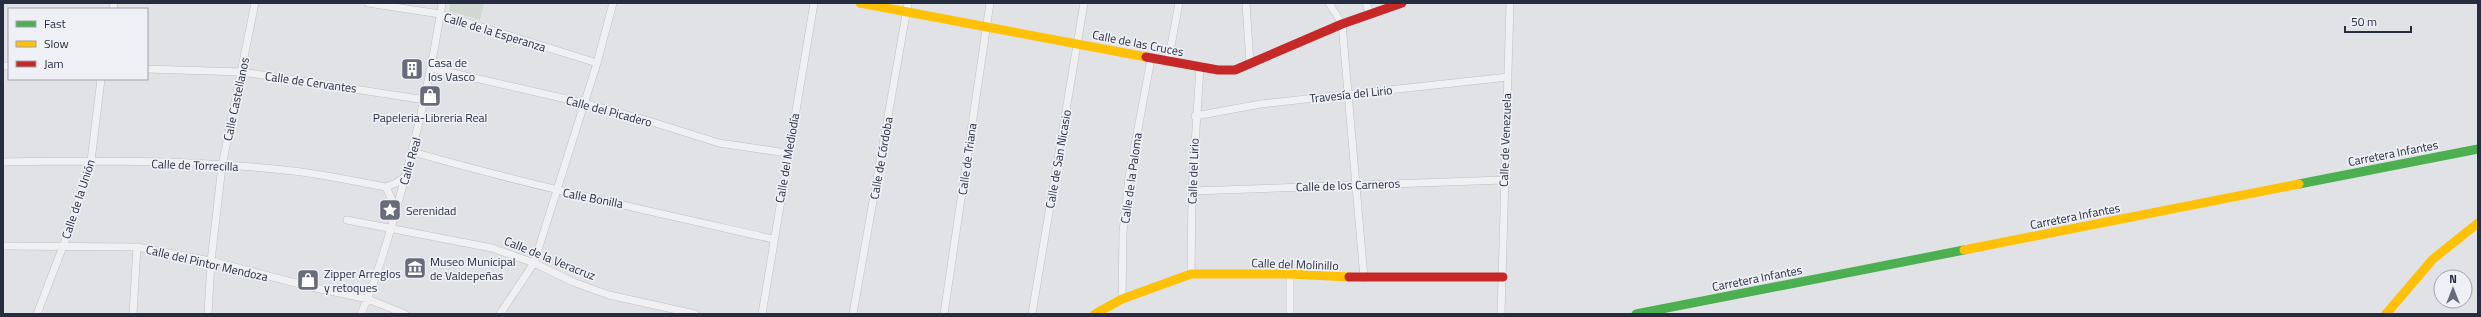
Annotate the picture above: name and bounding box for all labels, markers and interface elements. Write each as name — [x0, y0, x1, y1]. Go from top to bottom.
street label: Calle de la Esperanza — [442, 7, 548, 57]
legend — [8, 8, 148, 80]
scale bar — [2345, 8, 2411, 34]
text: 50 m — [2351, 12, 2377, 31]
text: Fast — [44, 14, 67, 33]
street label: Calle de las Cruces — [1091, 25, 1186, 61]
text: Slow — [44, 34, 69, 53]
place label: Casa de los Vasco — [428, 53, 475, 86]
text: Jam — [44, 54, 64, 73]
street label: Calle Castellanos — [218, 55, 254, 143]
building icon: Casa de los Vasco — [399, 56, 425, 82]
street label: Calle de Cervantes — [264, 66, 358, 98]
street label: Travesía del Lirio — [1309, 80, 1393, 108]
shop icon: Papeleria-Libreria Real — [417, 83, 443, 109]
street label: Calle del Picadero — [564, 90, 654, 132]
street label: Calle de Venezuela — [1494, 93, 1516, 187]
place label: Papeleria-Libreria Real — [373, 108, 487, 127]
street label: Calle de San Nicasio — [1040, 108, 1076, 210]
street label: Calle del Mediodía — [770, 112, 804, 204]
street label: Calle de Córdoba — [864, 115, 898, 201]
street label: Calle de Triana — [953, 122, 981, 196]
street label: Calle de la Paloma — [1115, 131, 1147, 225]
street label: Calle Real — [394, 135, 426, 187]
street label: Carretera Infantes — [2346, 135, 2440, 171]
street label: Calle del Lirio — [1182, 138, 1204, 204]
street label: Calle de Torrecilla — [151, 154, 239, 176]
street label: Calle de la Unión — [56, 157, 100, 241]
street label: Calle de los Carneros — [1296, 174, 1401, 196]
street label: Calle Bonilla — [561, 183, 625, 213]
place icon: Serenidad — [377, 197, 403, 223]
street label: Carretera Infantes — [2028, 198, 2122, 234]
place label: Serenidad — [406, 201, 456, 220]
street label: Calle de la Veracruz — [501, 231, 599, 285]
street label: Calle del Pintor Mendoza — [144, 240, 270, 286]
place label: Museo Municipal de Valdepeñas — [430, 252, 516, 285]
street label: Calle del Molinillo — [1251, 253, 1339, 275]
museum icon: Museo Municipal de Valdepeñas — [402, 255, 428, 281]
street label: Carretera Infantes — [1710, 260, 1804, 296]
place label: Zipper Arreglos y retoques — [324, 264, 401, 297]
shop icon: Zipper Arreglos y retoques — [295, 267, 321, 293]
north arrow — [2433, 269, 2473, 309]
text: N — [2449, 271, 2457, 287]

